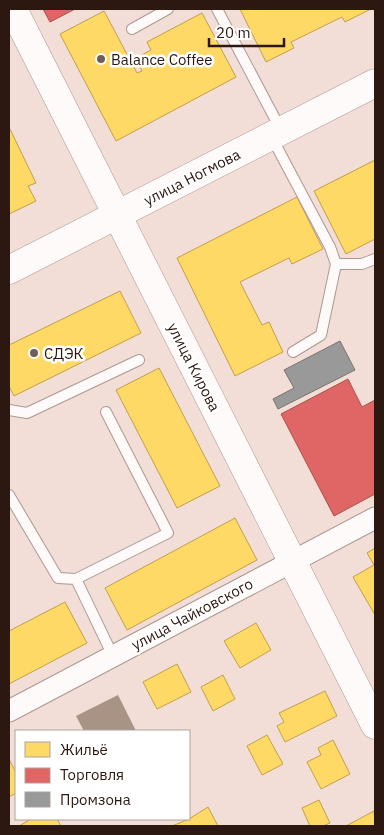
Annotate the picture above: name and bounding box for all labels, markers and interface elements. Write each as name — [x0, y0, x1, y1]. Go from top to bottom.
scale bar — [209, 15, 284, 47]
text: 20 m — [216, 23, 251, 42]
place label: Balance Coffee — [111, 50, 212, 69]
marker: Balance Coffee — [95, 53, 107, 65]
street label: улица Ногмова — [141, 145, 243, 209]
street label: улица Кирова — [163, 319, 225, 415]
place label: СДЭК — [44, 344, 84, 363]
marker: СДЭК — [28, 347, 40, 359]
street label: улица Чайковского — [128, 574, 256, 654]
legend — [15, 730, 190, 820]
text: Жильё — [60, 740, 108, 759]
text: Торговля — [60, 765, 124, 784]
text: Промзона — [60, 790, 131, 809]

